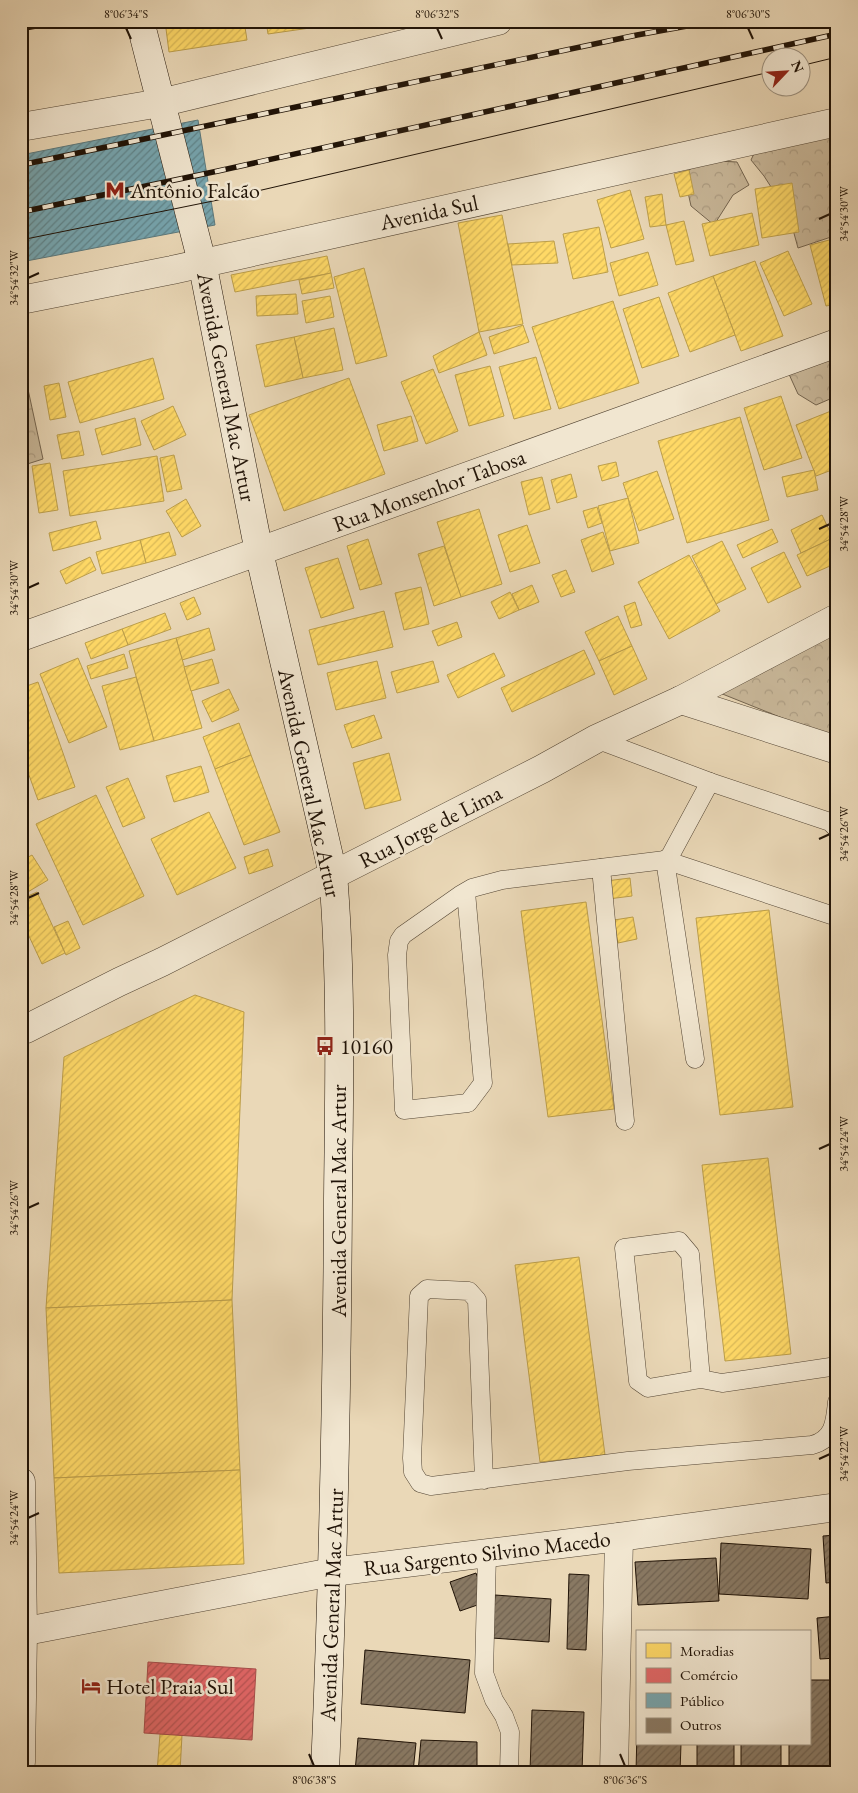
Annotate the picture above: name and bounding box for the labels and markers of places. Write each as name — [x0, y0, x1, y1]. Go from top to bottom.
place label: Antônio Falcão — [129, 176, 260, 205]
metro station icon: Antônio Falcão — [104, 179, 126, 201]
place label: 10160 — [340, 1032, 393, 1061]
bus stop icon: 10160 — [314, 1035, 336, 1057]
place label: Hotel Praia Sul — [106, 1672, 234, 1701]
hotel icon: Hotel Praia Sul — [80, 1675, 102, 1697]

